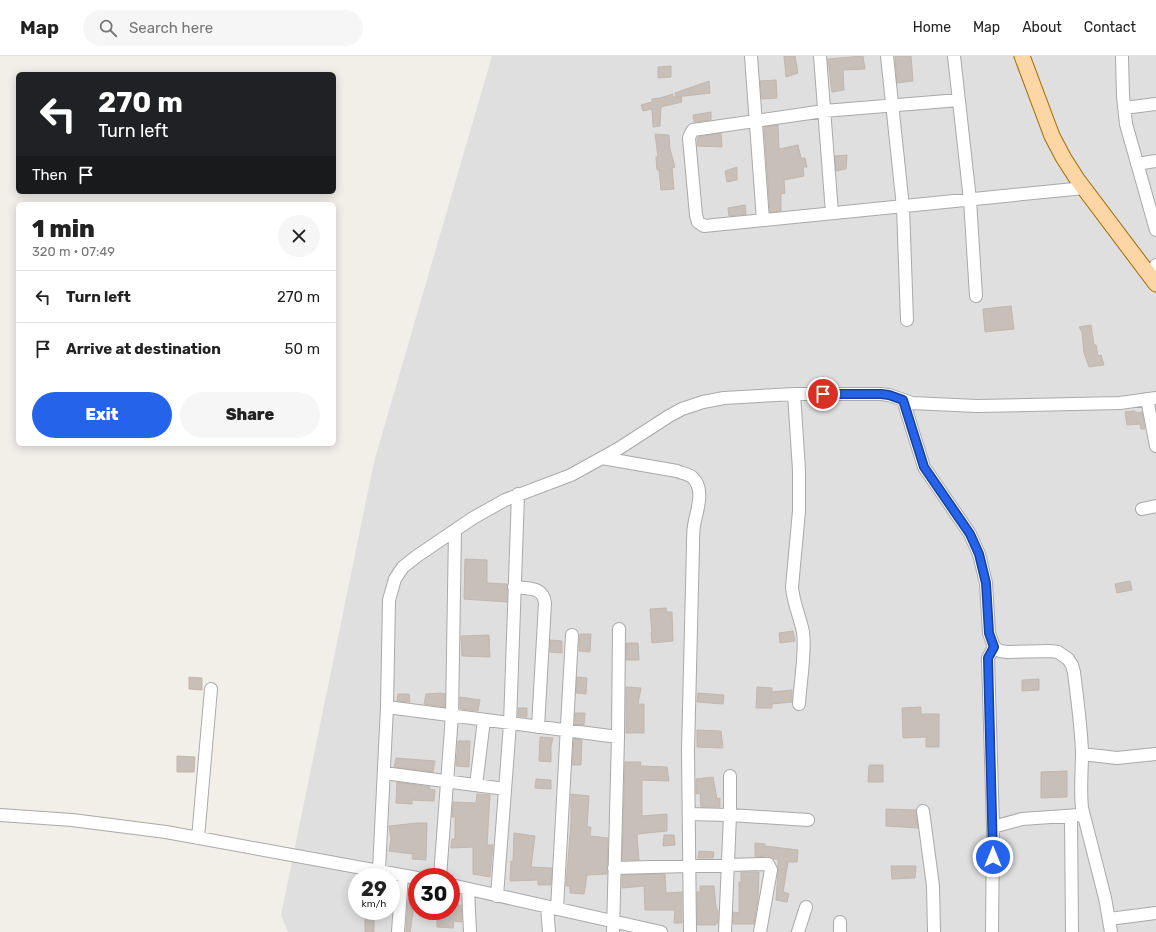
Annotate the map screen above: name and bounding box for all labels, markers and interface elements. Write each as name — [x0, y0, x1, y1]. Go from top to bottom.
search box — [83, 10, 363, 46]
text: Map — [20, 16, 59, 39]
icon: search — [97, 17, 119, 39]
text: Search here — [129, 19, 213, 37]
text: Home — [913, 19, 951, 36]
text: Map — [973, 19, 1000, 36]
text: About — [1022, 19, 1062, 36]
text: Contact — [1084, 19, 1136, 36]
text: 270 m — [98, 86, 183, 119]
icon: left — [32, 88, 84, 140]
text: Turn left — [98, 120, 168, 142]
icon: arrive — [75, 164, 97, 186]
text: Then — [32, 166, 67, 184]
text: 1 min — [32, 215, 95, 243]
button: close — [278, 215, 320, 257]
text: 320 m · 07:49 — [32, 244, 115, 259]
icon: left — [32, 286, 54, 308]
text: Turn left — [66, 288, 131, 306]
text: 270 m — [277, 288, 320, 306]
icon: arrive — [32, 338, 54, 360]
text: Arrive at destination — [66, 340, 221, 358]
text: 50 m — [285, 340, 320, 358]
pin — [806, 377, 840, 411]
icon: arrive — [812, 383, 834, 405]
button: Exit — [32, 392, 172, 438]
button: Share — [180, 392, 320, 438]
position arrow — [972, 836, 1014, 878]
speed limit sign: 30 — [408, 868, 460, 920]
text: 29 — [361, 877, 387, 901]
text: km/h — [362, 898, 386, 910]

